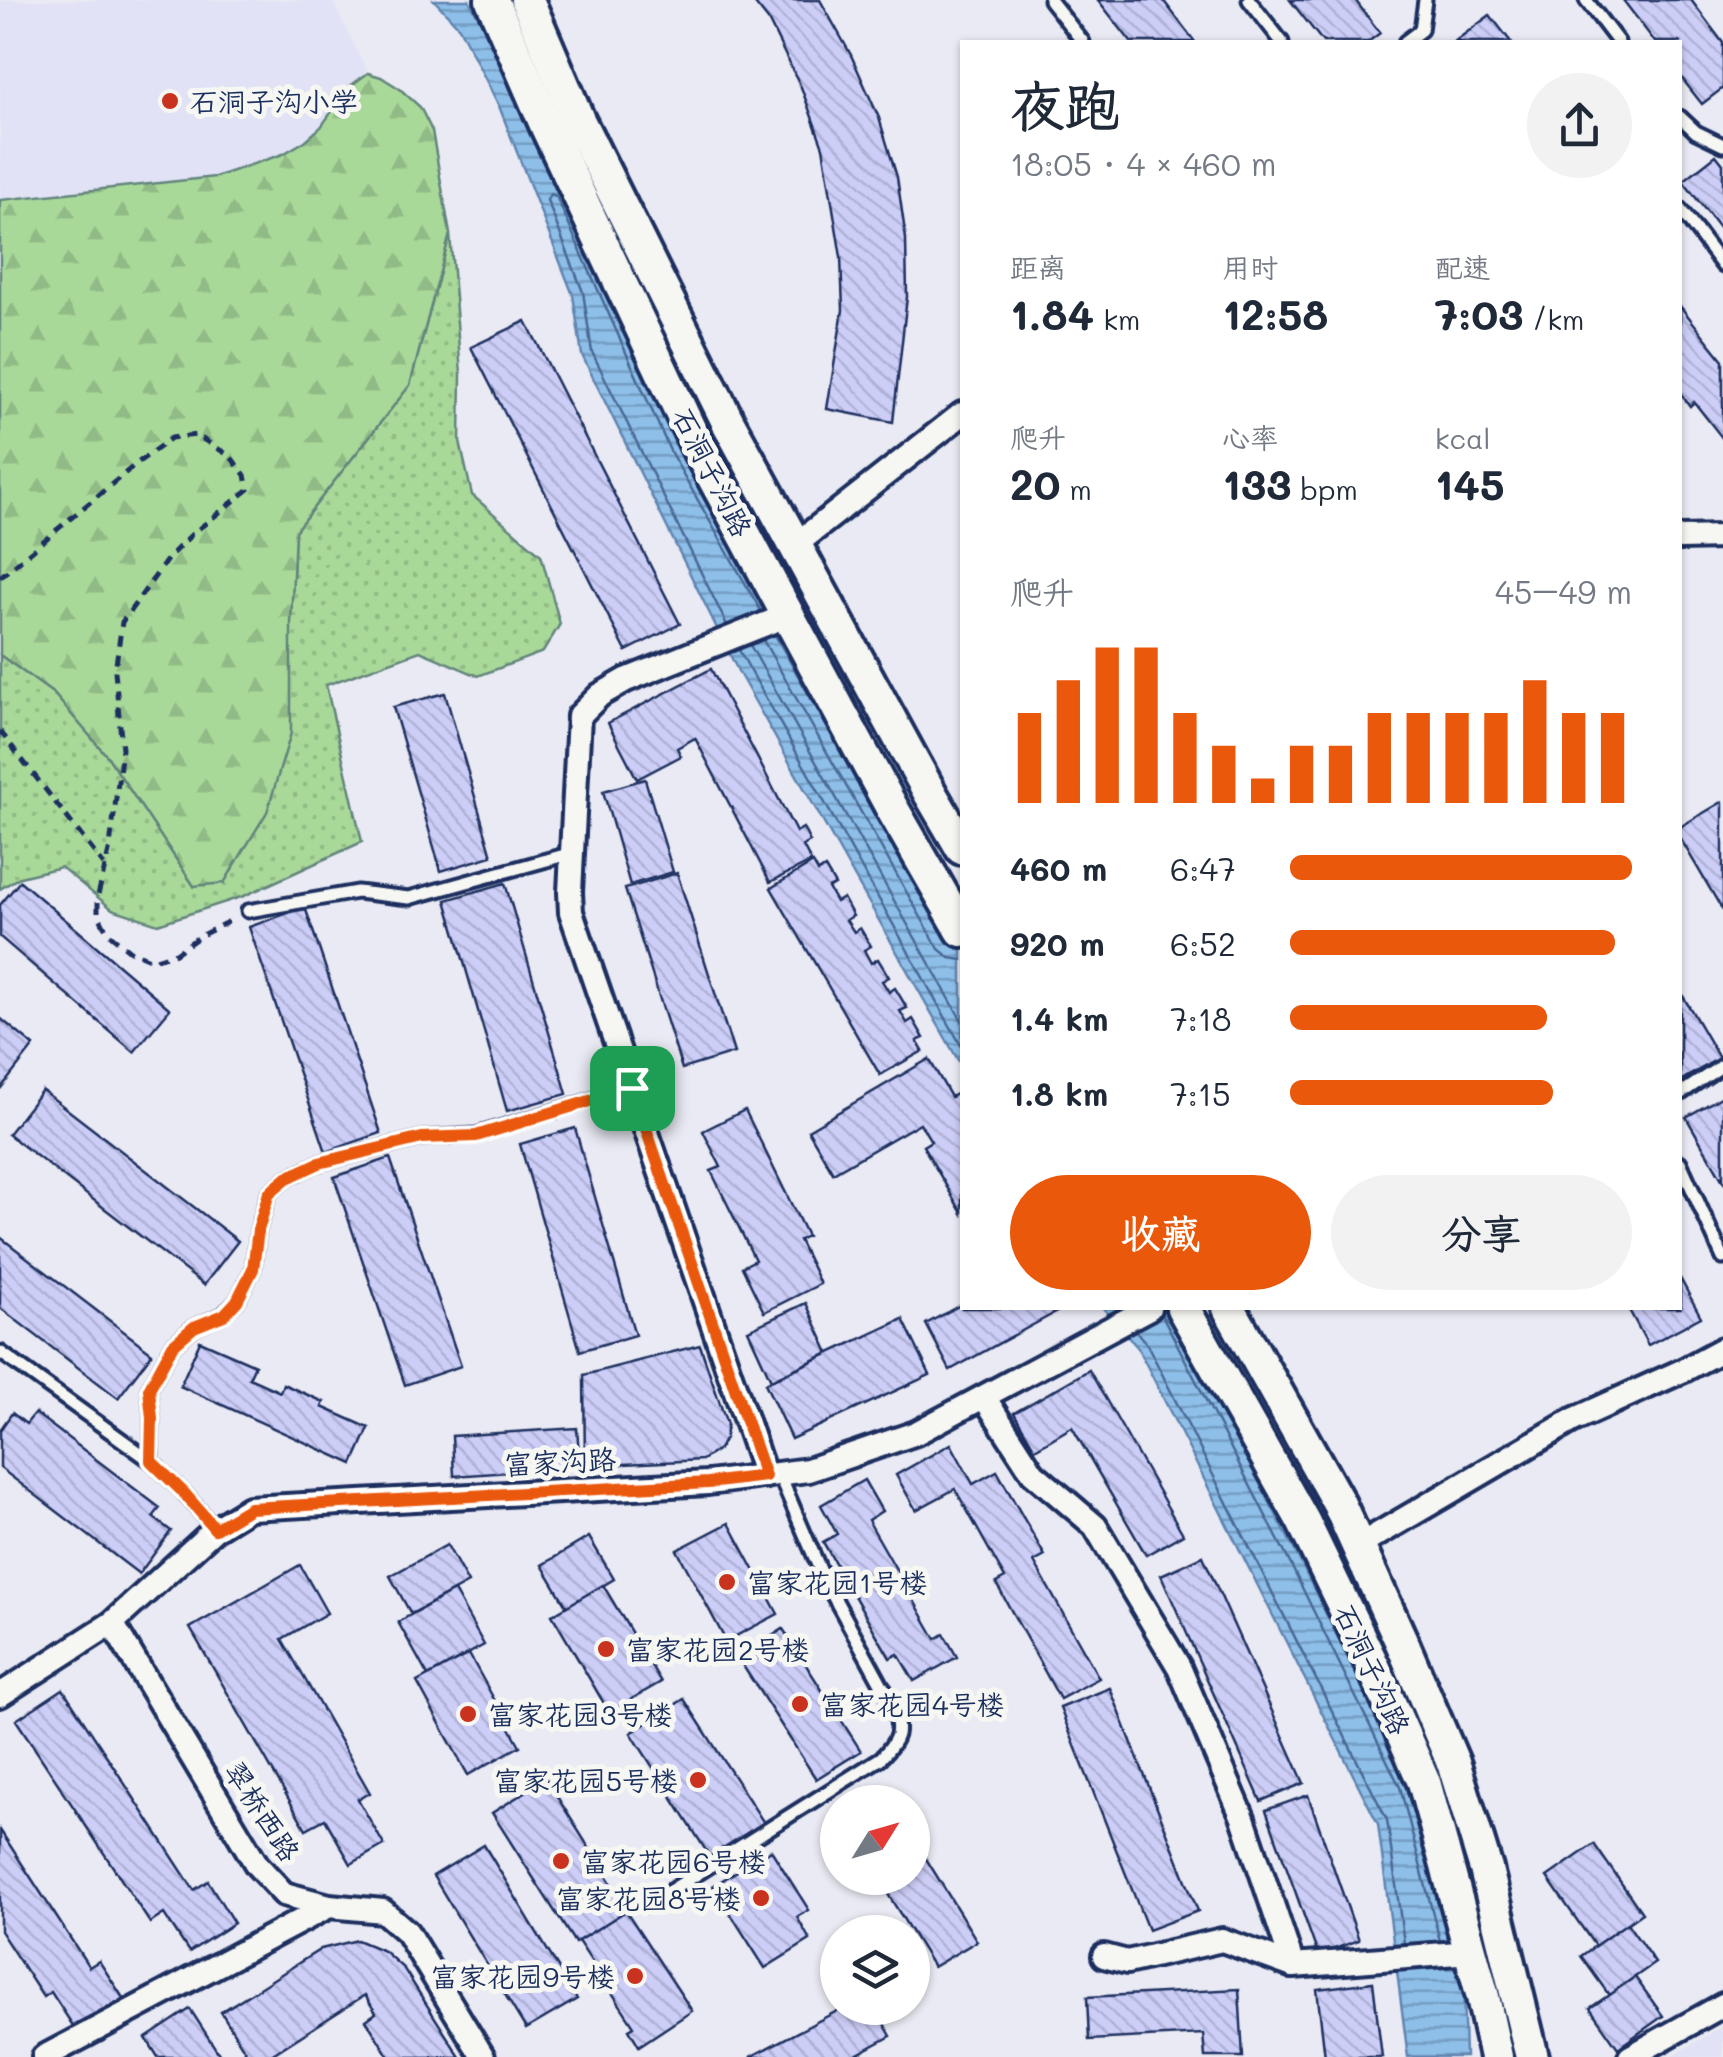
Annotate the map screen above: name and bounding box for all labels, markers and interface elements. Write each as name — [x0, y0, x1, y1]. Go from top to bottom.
text: 夜跑 — [1010, 68, 1120, 140]
button: share — [1527, 73, 1632, 178]
place label: 石洞子沟小学 — [190, 83, 358, 119]
marker: 石洞子沟小学 — [159, 90, 181, 112]
text: 18:05 · 4 × 460 m — [1010, 142, 1277, 184]
text: 距离 — [1010, 249, 1066, 285]
text: 用时 — [1222, 249, 1278, 285]
text: 配速 — [1435, 249, 1491, 285]
text: 1.84 — [1010, 286, 1094, 341]
text: 12:58 — [1222, 286, 1328, 341]
text: 7:03 — [1435, 286, 1524, 341]
text: km — [1094, 301, 1140, 337]
text: /km — [1524, 301, 1584, 337]
street label: 石洞子沟路 — [665, 401, 761, 543]
text: 爬升 — [1010, 419, 1066, 455]
text: 心率 — [1222, 419, 1278, 455]
text: kcal — [1435, 420, 1490, 456]
text: 20 — [1010, 456, 1060, 511]
text: 133 — [1222, 456, 1291, 511]
text: 145 — [1435, 456, 1504, 511]
text: m — [1060, 471, 1092, 507]
text: bpm — [1291, 471, 1358, 507]
text: 爬升 — [1010, 570, 1074, 612]
text: 45–49 m — [1495, 570, 1632, 612]
text: 460 m — [1010, 847, 1107, 889]
text: 6:47 — [1170, 847, 1236, 889]
text: 920 m — [1010, 922, 1105, 964]
text: 6:52 — [1170, 922, 1236, 964]
text: 1.4 km — [1010, 997, 1109, 1039]
text: 7:18 — [1170, 997, 1231, 1039]
pin — [590, 1046, 675, 1131]
icon: arrive — [605, 1061, 660, 1116]
text: 1.8 km — [1010, 1072, 1108, 1114]
text: 7:15 — [1170, 1072, 1231, 1114]
button: 收藏 — [1010, 1175, 1311, 1290]
button: 分享 — [1331, 1175, 1632, 1290]
street label: 富家沟路 — [503, 1440, 617, 1482]
place label: 富家花园1号楼 — [747, 1564, 928, 1600]
marker: 富家花园1号楼 — [716, 1571, 738, 1593]
street label: 石洞子沟路 — [1327, 1598, 1419, 1740]
place label: 富家花园2号楼 — [626, 1631, 810, 1667]
marker: 富家花园2号楼 — [595, 1638, 617, 1660]
place label: 富家花园4号楼 — [820, 1686, 1004, 1722]
marker: 富家花园4号楼 — [789, 1693, 811, 1715]
place label: 富家花园3号楼 — [488, 1696, 672, 1732]
marker: 富家花园3号楼 — [457, 1703, 479, 1725]
street label: 翠桥西路 — [217, 1754, 309, 1868]
place label: 富家花园5号楼 — [494, 1762, 678, 1798]
marker: 富家花园5号楼 — [687, 1769, 709, 1791]
north arrow — [820, 1785, 930, 1895]
map controls — [820, 1785, 930, 2025]
place label: 富家花园6号楼 — [581, 1843, 766, 1879]
marker: 富家花园6号楼 — [550, 1850, 572, 1872]
place label: 富家花园8号楼 — [556, 1880, 741, 1916]
marker: 富家花园8号楼 — [750, 1887, 772, 1909]
button: layers — [820, 1915, 930, 2025]
place label: 富家花园9号楼 — [430, 1958, 615, 1994]
marker: 富家花园9号楼 — [624, 1965, 646, 1987]

